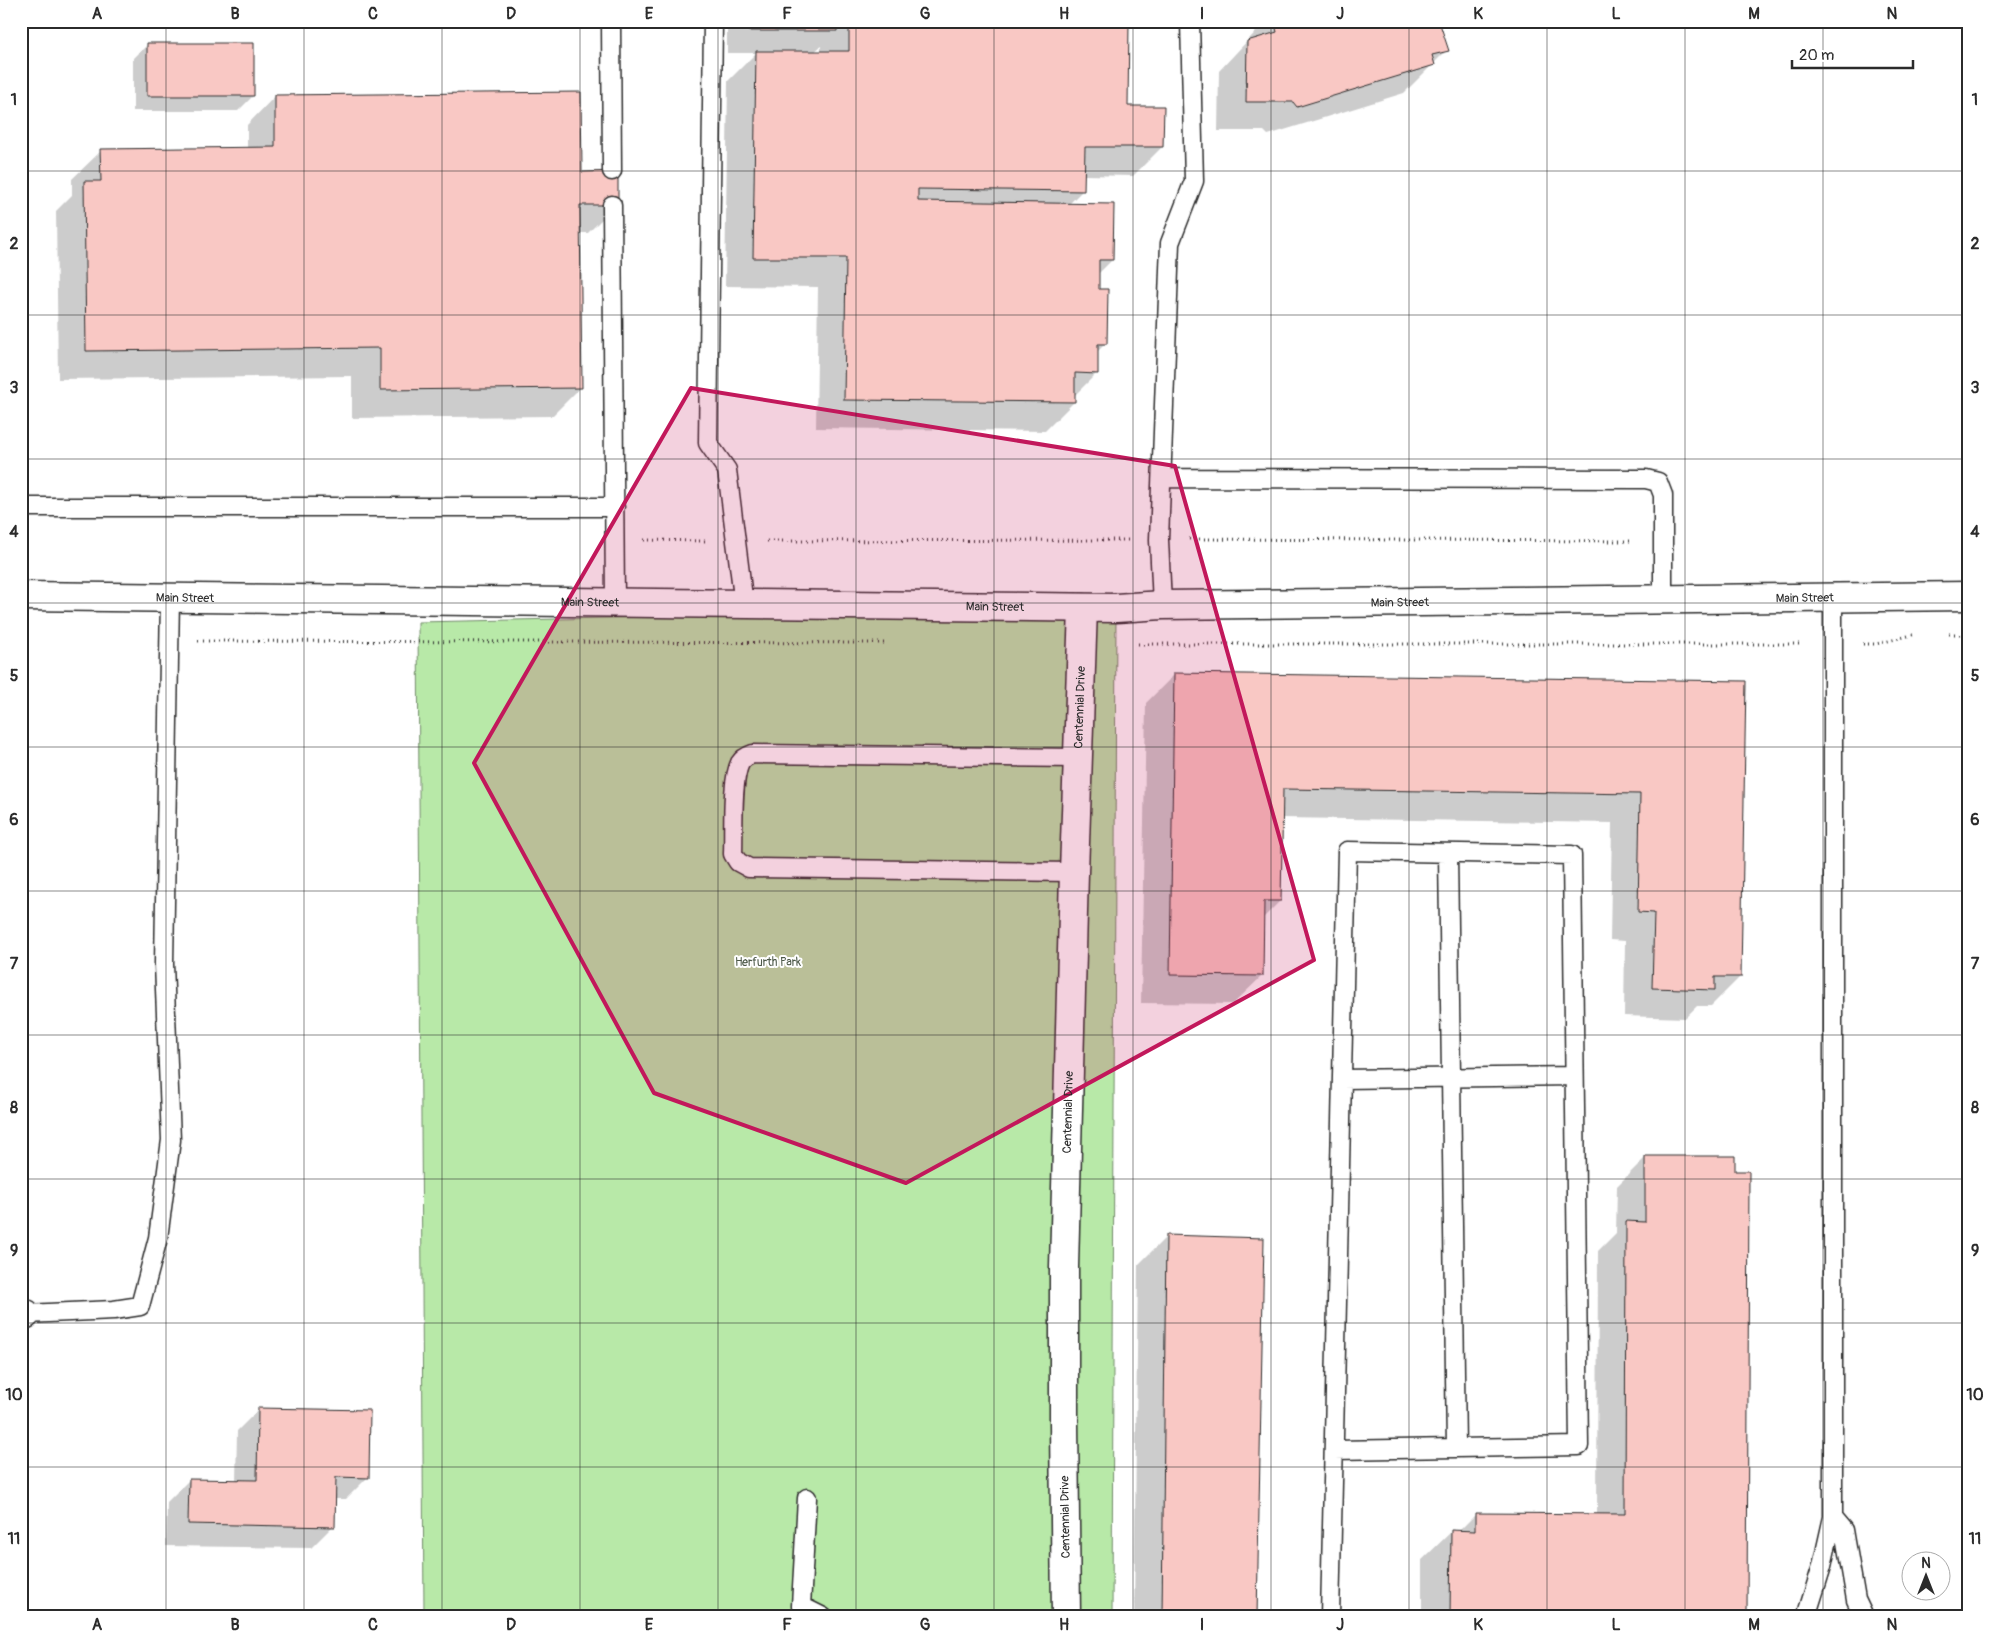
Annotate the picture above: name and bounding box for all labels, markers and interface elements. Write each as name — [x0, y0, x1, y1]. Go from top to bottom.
text: A — [92, 4, 103, 24]
text: B — [230, 4, 240, 24]
text: C — [368, 4, 378, 24]
text: D — [506, 4, 516, 24]
text: E — [645, 4, 654, 24]
text: F — [782, 4, 792, 24]
text: G — [920, 4, 931, 24]
text: H — [1059, 4, 1069, 24]
text: I — [1200, 4, 1204, 24]
text: J — [1336, 4, 1344, 24]
text: K — [1473, 4, 1483, 24]
text: L — [1611, 4, 1621, 24]
text: M — [1748, 4, 1760, 24]
text: N — [1887, 4, 1898, 24]
scale bar — [1792, 38, 1913, 70]
text: 20 m — [1799, 46, 1834, 65]
text: 1 — [11, 90, 17, 110]
text: 1 — [1972, 90, 1978, 110]
text: 2 — [10, 234, 19, 254]
text: 2 — [1971, 234, 1980, 254]
text: 3 — [10, 378, 19, 398]
text: 3 — [1971, 378, 1980, 398]
text: 4 — [9, 522, 19, 542]
text: 4 — [1970, 522, 1980, 542]
street label: Main Street — [156, 590, 214, 606]
street label: Main Street — [1776, 590, 1834, 606]
street label: Main Street — [561, 595, 619, 611]
street label: Main Street — [1371, 595, 1429, 611]
street label: Main Street — [966, 599, 1024, 615]
text: 5 — [10, 666, 19, 686]
street label: Centennial Drive — [1071, 666, 1089, 749]
text: 5 — [1971, 666, 1980, 686]
text: 6 — [9, 810, 19, 830]
text: 6 — [1970, 810, 1980, 830]
text: 7 — [10, 954, 19, 974]
text: 7 — [1971, 954, 1980, 974]
park label: Herfurth Park — [735, 955, 801, 970]
street label: Centennial Drive — [1060, 1070, 1077, 1154]
text: 8 — [10, 1098, 18, 1118]
text: 8 — [1971, 1098, 1979, 1118]
text: 9 — [10, 1241, 18, 1261]
text: 9 — [1971, 1241, 1979, 1261]
text: 10 — [5, 1385, 23, 1405]
text: 10 — [1966, 1385, 1984, 1405]
street label: Centennial Drive — [1057, 1475, 1074, 1558]
text: 11 — [8, 1529, 20, 1549]
text: 11 — [1969, 1529, 1981, 1549]
north arrow — [1902, 1550, 1952, 1600]
text: N — [1921, 1555, 1931, 1572]
text: A — [92, 1615, 103, 1635]
text: B — [230, 1615, 240, 1635]
text: C — [368, 1615, 378, 1635]
text: D — [506, 1615, 516, 1635]
text: E — [645, 1615, 654, 1635]
text: F — [782, 1615, 792, 1635]
text: G — [920, 1615, 931, 1635]
text: H — [1059, 1615, 1069, 1635]
text: I — [1200, 1615, 1204, 1635]
text: J — [1336, 1615, 1344, 1635]
text: K — [1473, 1615, 1483, 1635]
text: L — [1611, 1615, 1621, 1635]
text: M — [1748, 1615, 1760, 1635]
text: N — [1887, 1615, 1898, 1635]

